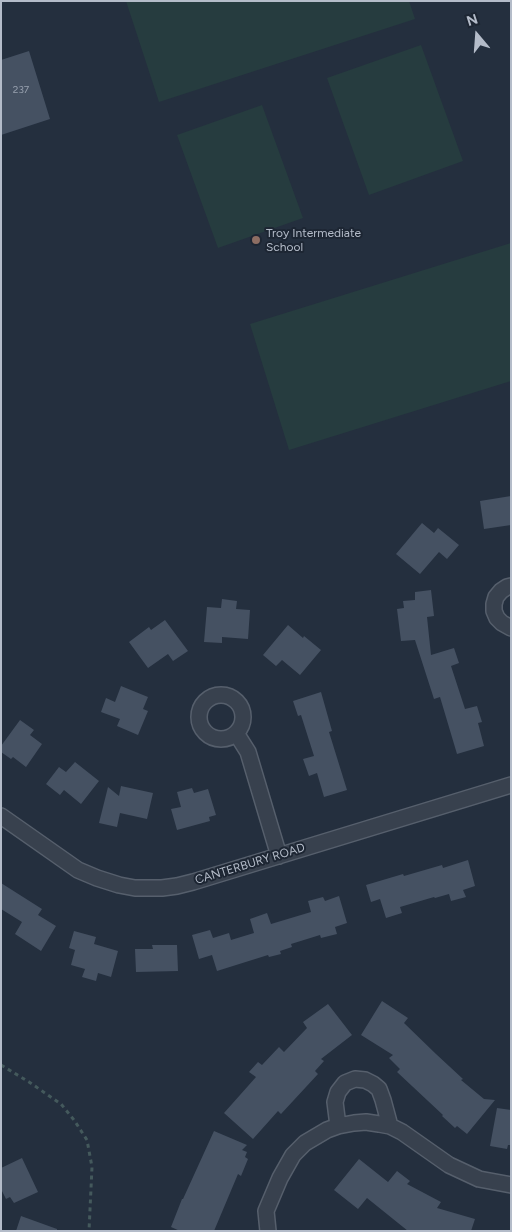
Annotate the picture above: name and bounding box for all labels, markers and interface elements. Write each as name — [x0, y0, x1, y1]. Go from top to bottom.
north arrow — [452, 10, 502, 60]
text: N — [464, 11, 480, 30]
house number: 237 — [13, 84, 29, 96]
place label: Troy Intermediate School — [266, 226, 361, 254]
marker: Troy Intermediate School — [250, 234, 262, 246]
street label: CANTERBURY ROAD — [193, 840, 307, 888]

